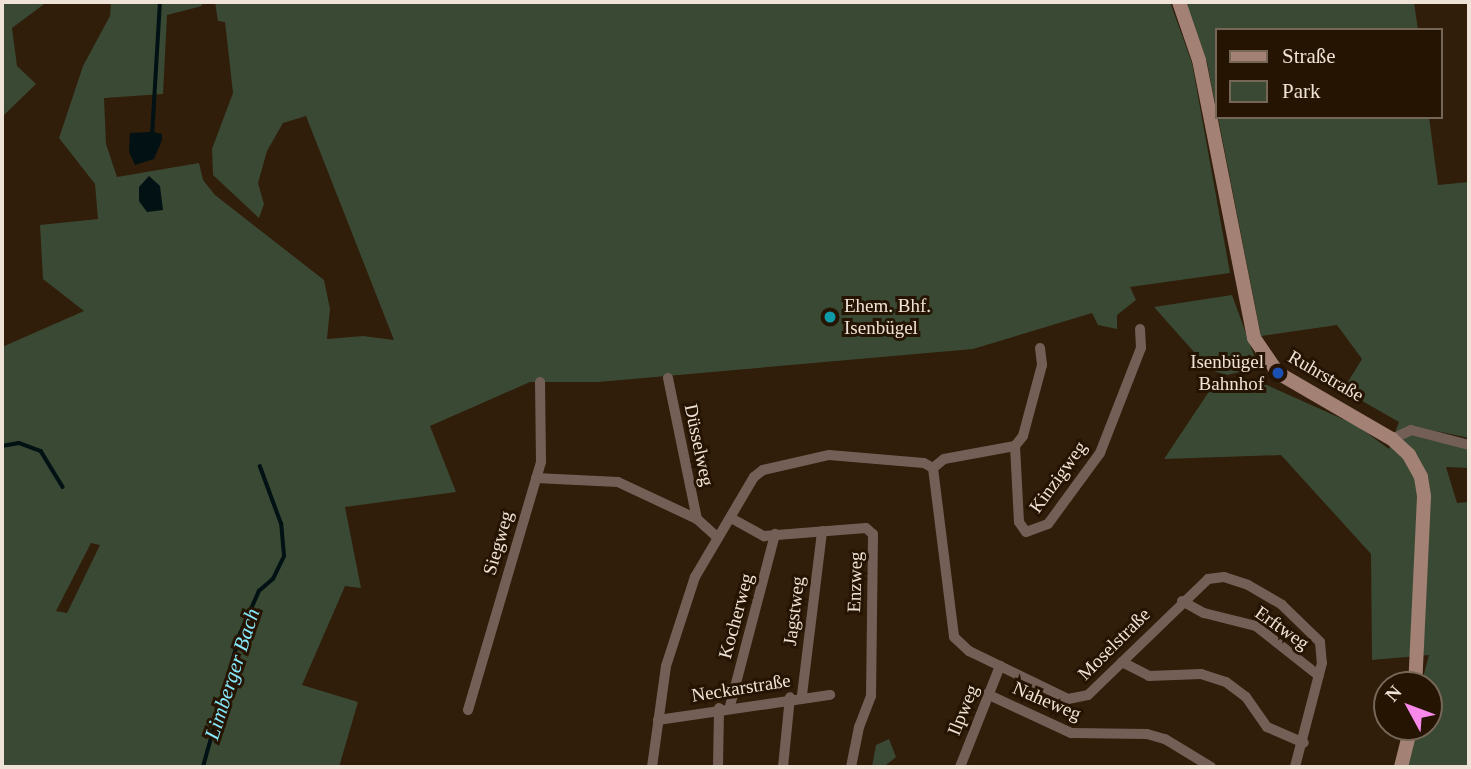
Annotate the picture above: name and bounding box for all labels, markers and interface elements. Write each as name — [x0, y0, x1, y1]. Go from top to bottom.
legend — [1216, 28, 1443, 119]
text: Straße — [1282, 44, 1336, 68]
text: Park — [1282, 79, 1321, 103]
place label: Ehem. Bhf. Isenbügel — [844, 295, 931, 339]
marker: Ehem. Bhf. Isenbügel — [822, 309, 838, 325]
street label: Ruhrstraße — [1284, 345, 1368, 407]
place label: Isenbügel Bahnhof — [1190, 351, 1264, 395]
marker: Isenbügel Bahnhof — [1270, 365, 1286, 381]
street label: Düsselweg — [679, 402, 719, 488]
street label: Kinzigweg — [1024, 437, 1092, 517]
street label: Siegweg — [478, 508, 518, 578]
street label: Enzweg — [843, 551, 867, 613]
street label: Kocherweg — [714, 571, 758, 661]
street label: Jagstweg — [778, 575, 810, 647]
street label: Erftweg — [1250, 601, 1314, 655]
street label: Moselstraße — [1073, 603, 1155, 685]
water label: Limberger Bach — [199, 605, 265, 743]
street label: Neckarstraße — [690, 669, 792, 707]
north arrow — [1373, 671, 1443, 741]
street label: Naheweg — [1010, 676, 1084, 726]
street label: Ilpweg — [943, 681, 983, 739]
text: N — [1381, 681, 1406, 705]

